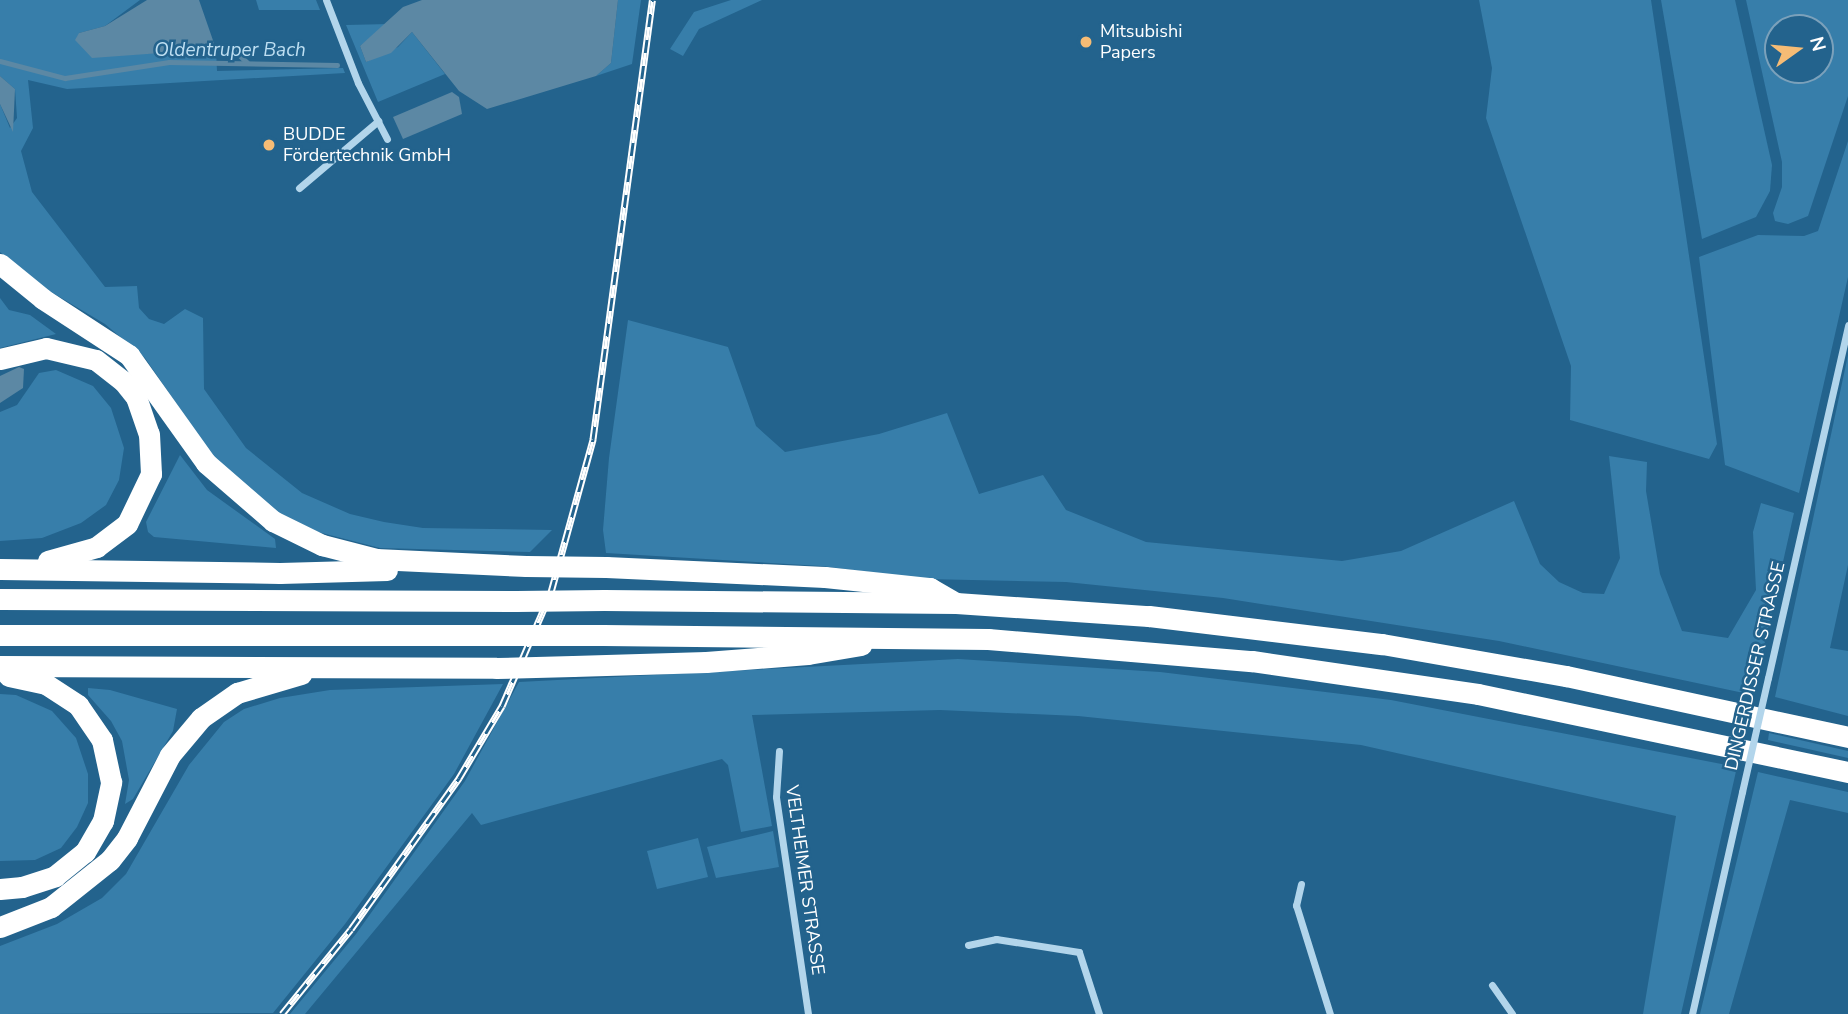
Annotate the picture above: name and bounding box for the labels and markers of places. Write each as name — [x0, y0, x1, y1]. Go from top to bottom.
place label: Mitsubishi Papers — [1100, 21, 1182, 64]
marker: Mitsubishi Papers — [1078, 34, 1094, 50]
place label: BUDDE Fördertechnik GmbH — [283, 124, 451, 166]
marker: BUDDE Fördertechnik GmbH — [261, 137, 277, 153]

